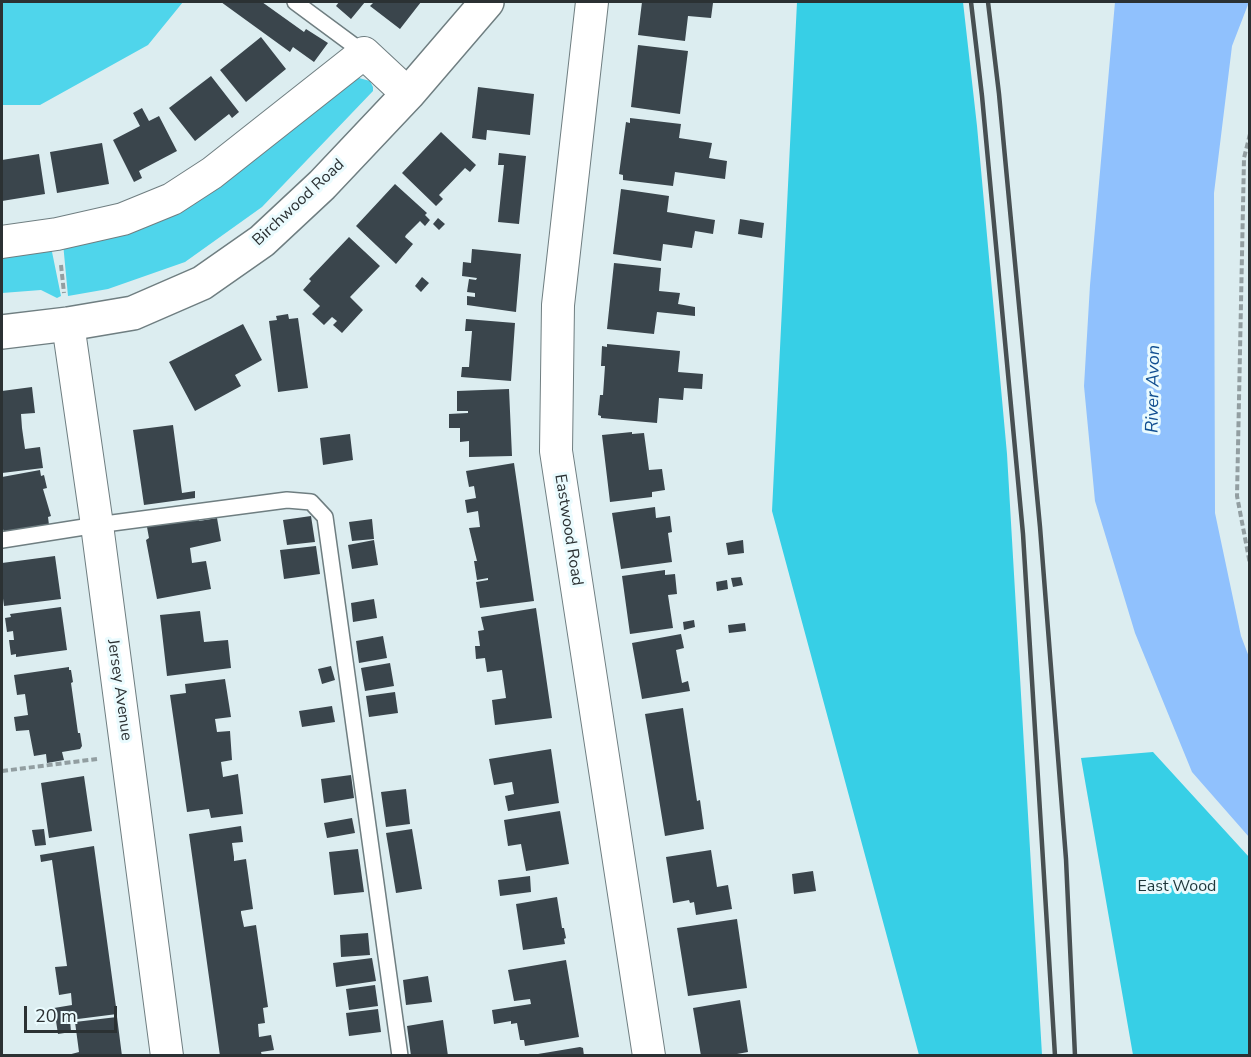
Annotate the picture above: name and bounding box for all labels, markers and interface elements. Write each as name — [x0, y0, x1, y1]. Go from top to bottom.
street label: Birchwood Road — [249, 156, 349, 250]
water label: River Avon — [1142, 345, 1166, 433]
street label: Eastwood Road — [550, 473, 586, 587]
street label: Jersey Avenue — [102, 638, 136, 742]
park label: East Wood — [1138, 877, 1216, 897]
scale bar — [27, 994, 120, 1032]
text: 20 m — [35, 1004, 77, 1028]

